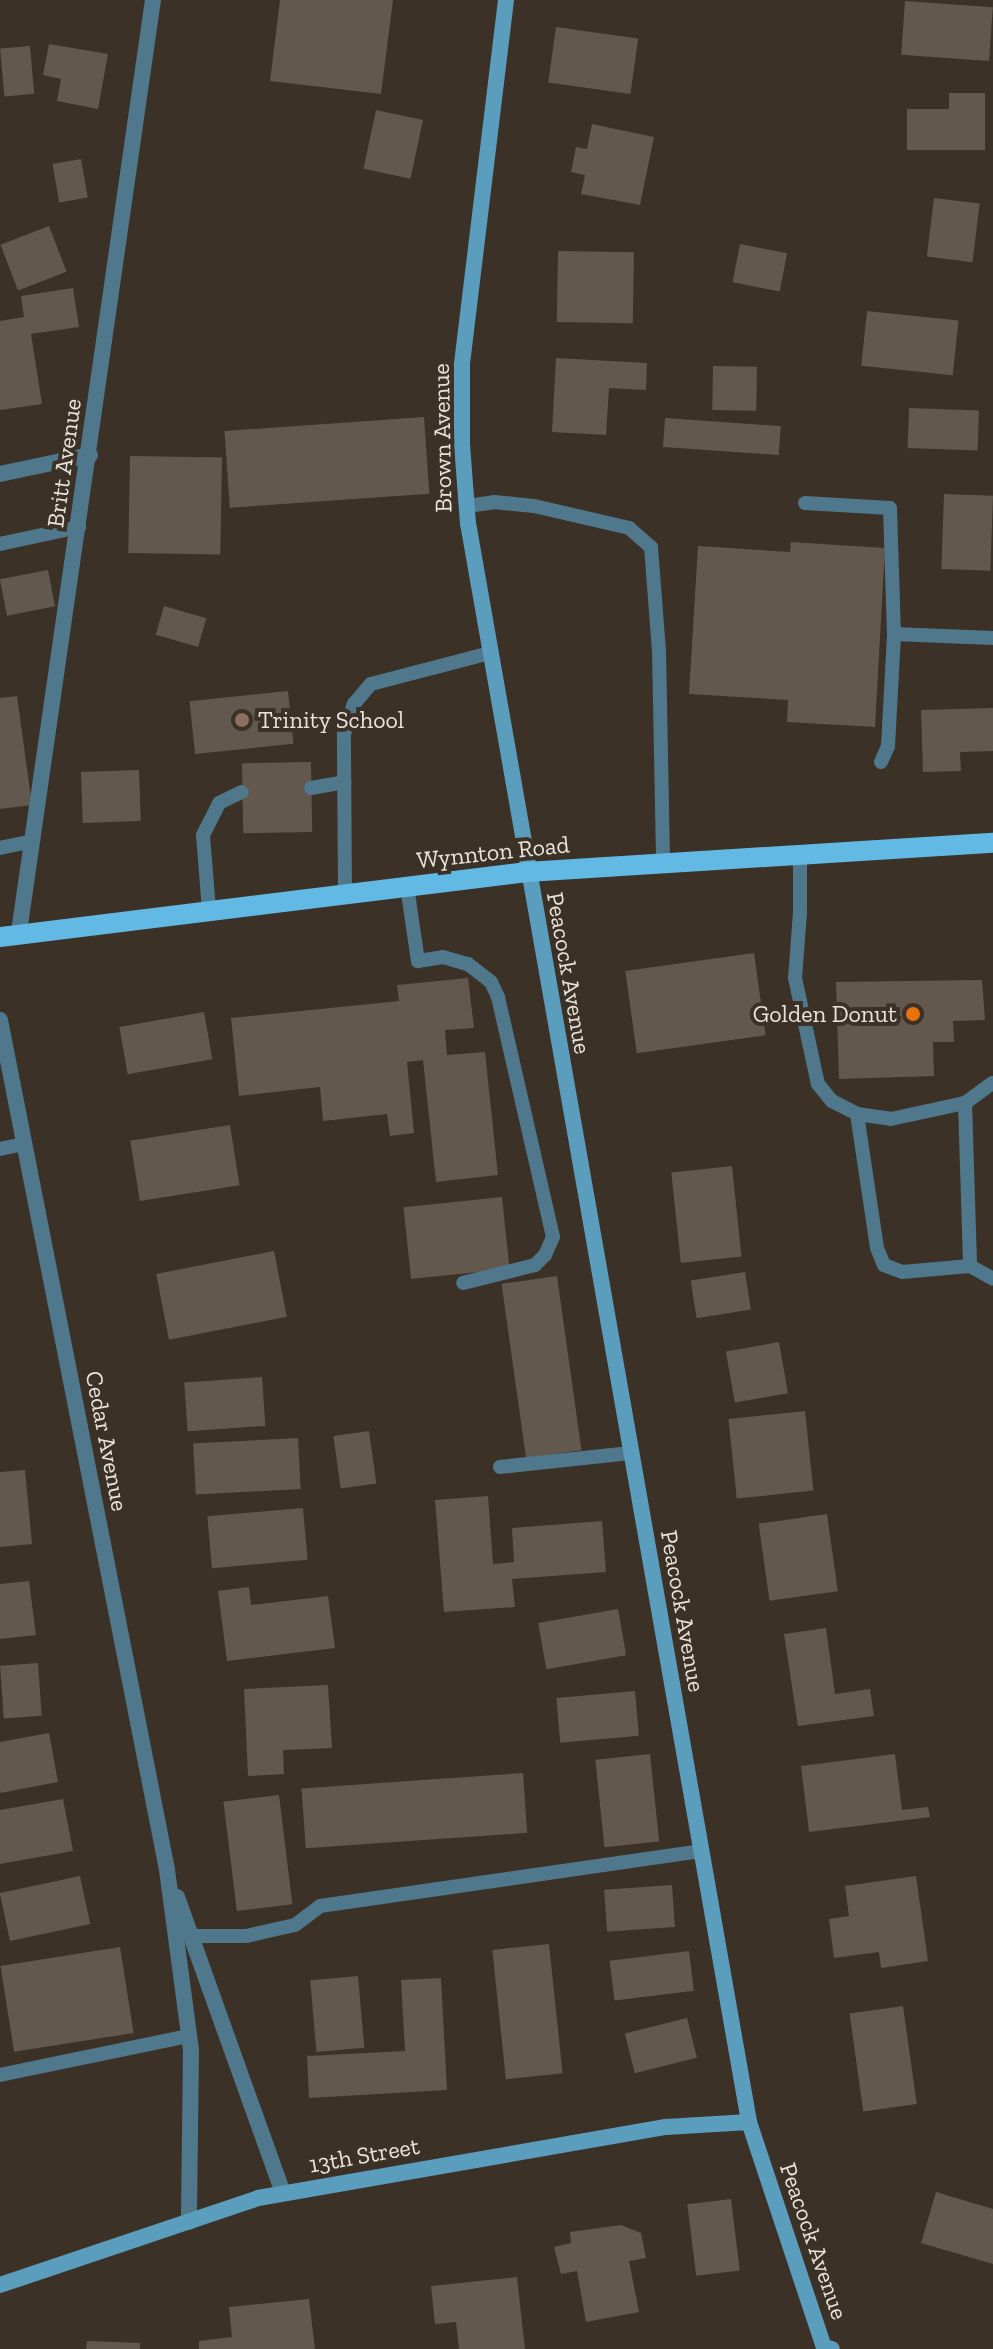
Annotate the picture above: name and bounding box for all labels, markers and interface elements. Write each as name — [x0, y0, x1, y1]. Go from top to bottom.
street label: Brown Avenue — [426, 363, 458, 513]
street label: Britt Avenue — [41, 396, 87, 530]
place label: Trinity School — [258, 706, 405, 734]
marker: Trinity School — [233, 711, 251, 729]
street label: Wynnton Road — [415, 830, 571, 874]
street label: Peacock Avenue — [541, 889, 597, 1057]
place label: Golden Donut — [753, 1000, 897, 1028]
marker: Golden Donut — [904, 1005, 922, 1023]
street label: Cedar Avenue — [79, 1368, 135, 1514]
street label: Peacock Avenue — [655, 1527, 711, 1695]
street label: 13th Street — [306, 2131, 422, 2179]
street label: Peacock Avenue — [774, 2159, 854, 2323]

